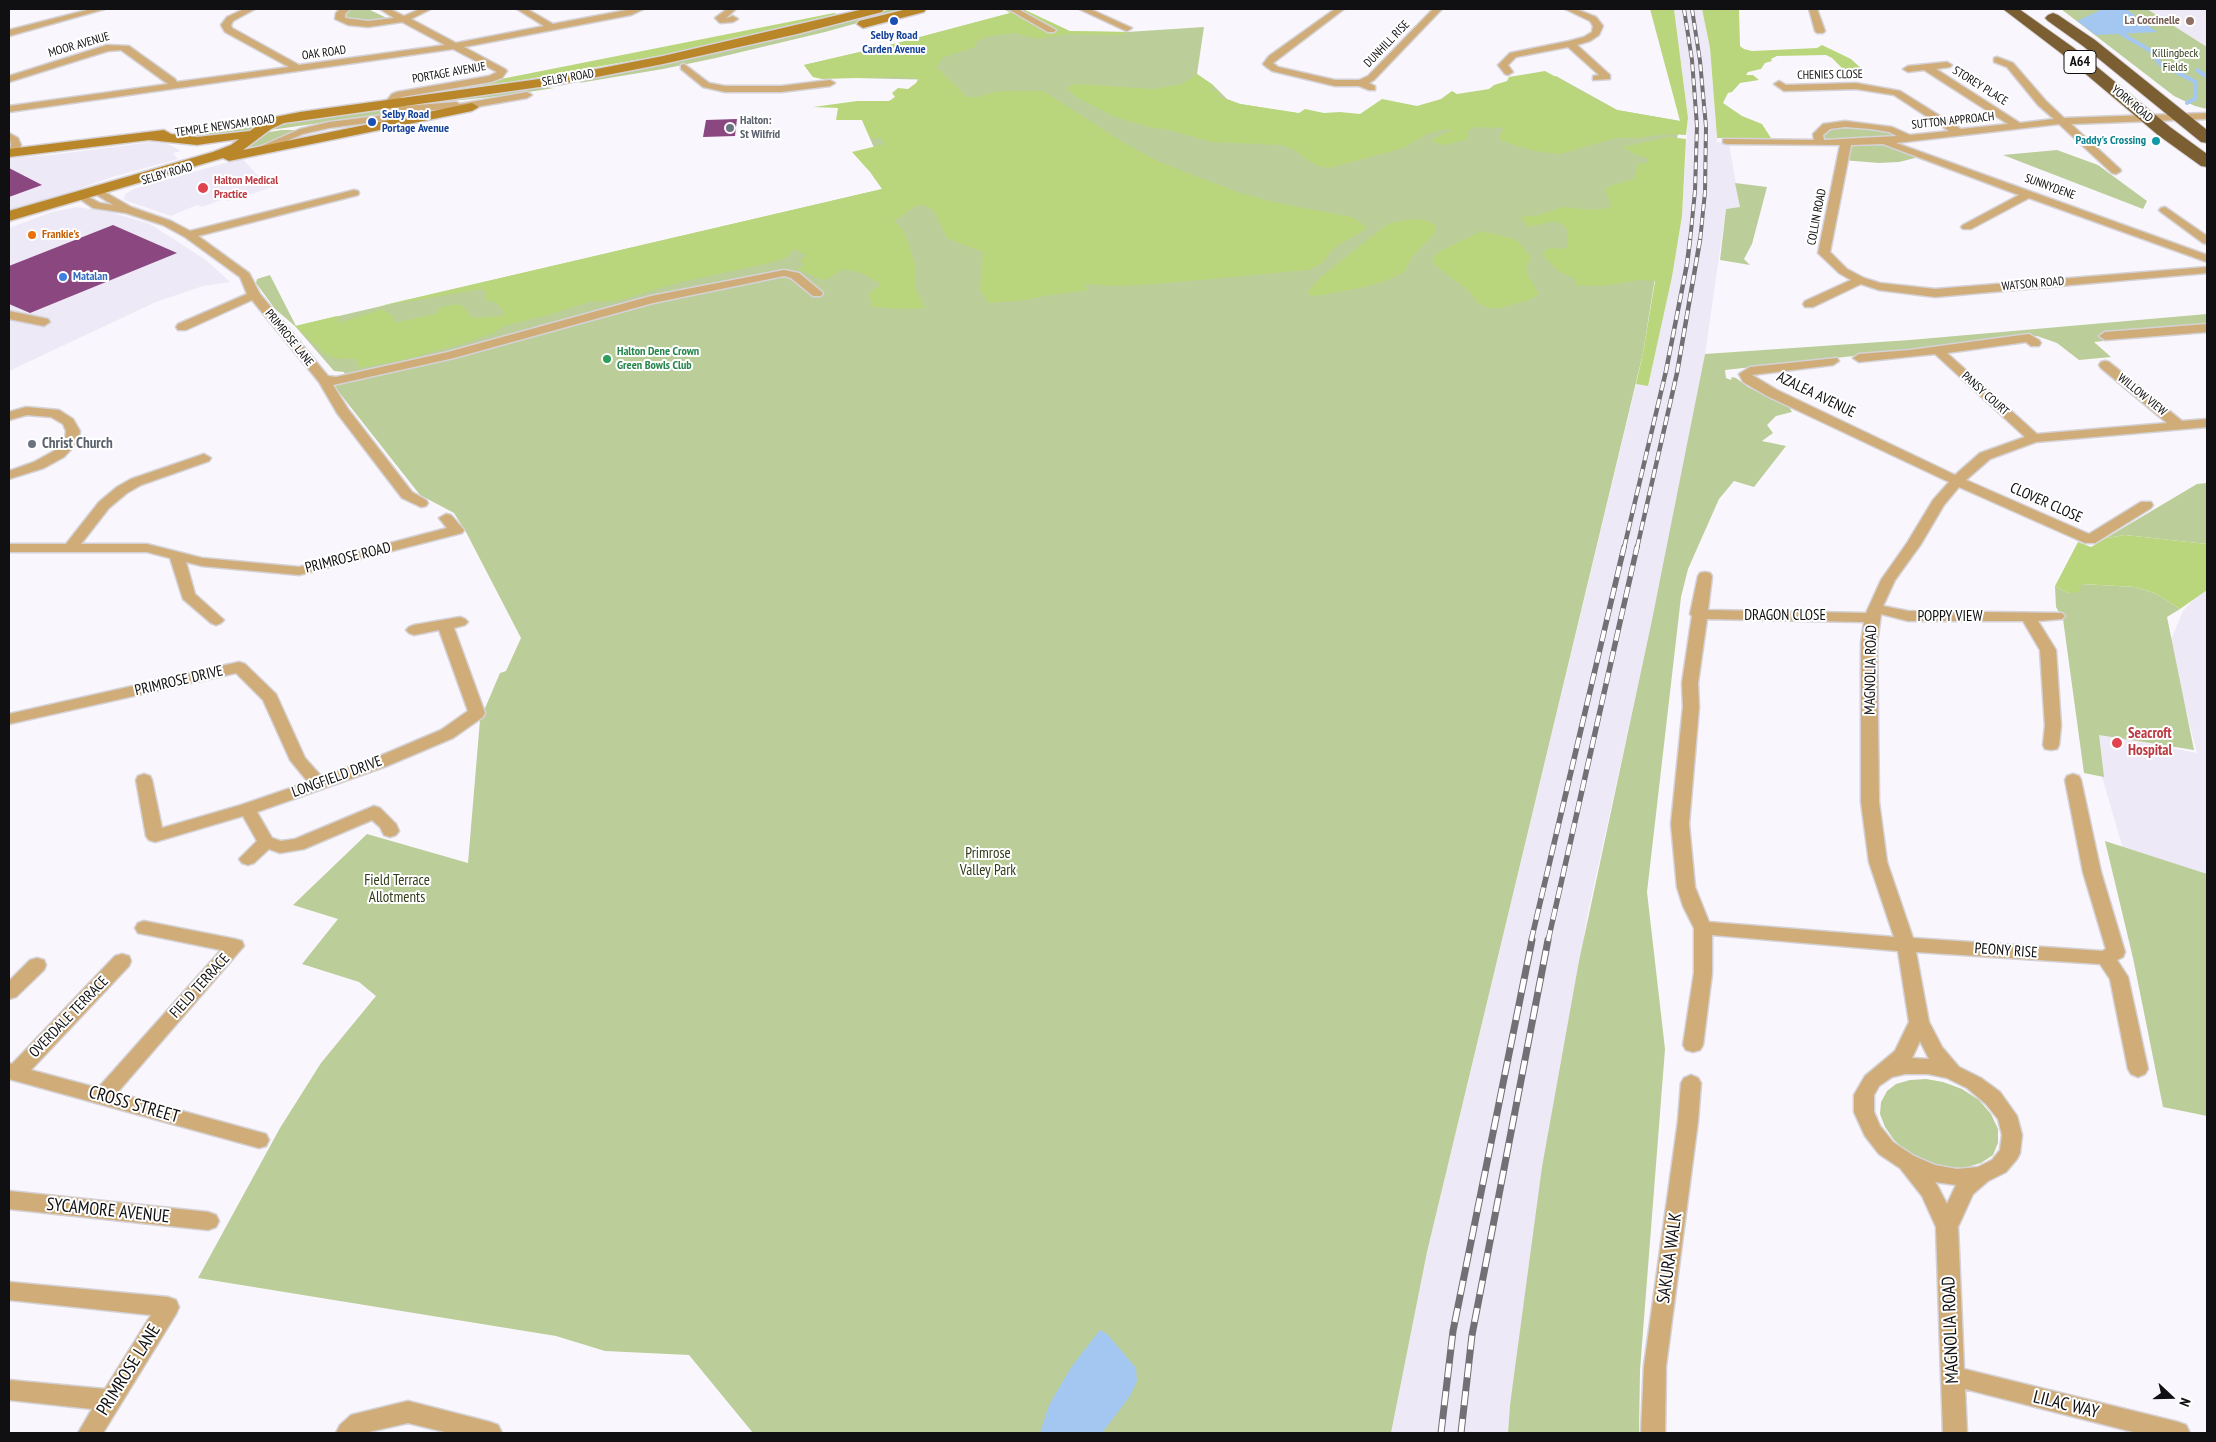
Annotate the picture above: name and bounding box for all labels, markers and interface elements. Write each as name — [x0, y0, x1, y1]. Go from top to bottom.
place label: La Coccinelle — [2125, 14, 2180, 28]
marker: Selby Road Carden Avenue — [888, 15, 900, 27]
marker: La Coccinelle — [2184, 15, 2196, 27]
street label: DUNHILL RISE — [1361, 18, 1413, 70]
street label: MOOR AVENUE — [47, 29, 111, 61]
place label: Selby Road Carden Avenue — [862, 29, 926, 57]
street label: OAK ROAD — [301, 43, 347, 63]
park label: Killingbeck Fields — [2152, 47, 2198, 75]
road number: A64 — [2064, 51, 2096, 74]
street label: PORTAGE AVENUE — [411, 59, 487, 87]
street label: STOREY PLACE — [1950, 63, 2010, 109]
street label: SELBY ROAD — [541, 66, 595, 90]
street label: CHENIES CLOSE — [1797, 67, 1863, 83]
street label: YORK ROAD — [2108, 83, 2156, 125]
place label: Selby Road Portage Avenue — [382, 108, 449, 136]
street label: SUTTON APPROACH — [1911, 109, 1995, 133]
street label: TEMPLE NEWSAM ROAD — [174, 112, 276, 140]
place label: Halton: St Wilfrid — [740, 114, 780, 142]
marker: Selby Road Portage Avenue — [366, 116, 378, 128]
marker: Halton: St Wilfrid — [724, 122, 736, 134]
place label: Paddy's Crossing — [2076, 134, 2146, 148]
marker: Paddy's Crossing — [2150, 135, 2162, 147]
street label: SELBY ROAD — [140, 160, 194, 188]
street label: SUNNYDENE — [2023, 171, 2077, 203]
place label: Halton Medical Practice — [214, 174, 278, 202]
marker: Halton Medical Practice — [196, 181, 210, 195]
street label: COLLIN ROAD — [1804, 187, 1830, 247]
place label: Frankie's — [42, 228, 79, 242]
marker: Frankie's — [26, 229, 38, 241]
place label: Matalan — [73, 270, 108, 284]
marker: Matalan — [57, 271, 69, 283]
street label: WATSON ROAD — [2001, 274, 2065, 294]
street label: PRIMROSE LANE — [262, 307, 316, 369]
place label: Halton Dene Crown Green Bowls Club — [617, 345, 699, 373]
marker: Halton Dene Crown Green Bowls Club — [601, 353, 613, 365]
street label: AZALEA AVENUE — [1774, 368, 1858, 422]
street label: PANSY COURT — [1958, 369, 2012, 419]
street label: WILLOW VIEW — [2115, 371, 2169, 419]
place label: Christ Church — [42, 435, 113, 453]
marker: Christ Church — [26, 438, 38, 450]
street label: CLOVER CLOSE — [2007, 479, 2085, 527]
street label: PRIMROSE ROAD — [303, 539, 393, 577]
street label: DRAGON CLOSE — [1744, 607, 1826, 625]
street label: POPPY VIEW — [1918, 608, 1982, 626]
street label: MAGNOLIA ROAD — [1861, 625, 1881, 715]
street label: PRIMROSE DRIVE — [133, 662, 225, 700]
place label: Seacroft Hospital — [2128, 725, 2172, 760]
marker: Seacroft Hospital — [2110, 736, 2124, 750]
street label: LONGFIELD DRIVE — [290, 752, 384, 802]
park label: Primrose Valley Park — [960, 845, 1016, 880]
park label: Field Terrace Allotments — [364, 872, 430, 907]
street label: PEONY RISE — [1974, 940, 2038, 962]
street label: FIELD TERRACE — [166, 950, 234, 1022]
street label: OVERDALE TERRACE — [26, 973, 112, 1061]
street label: CROSS STREET — [86, 1082, 182, 1128]
street label: SYCAMORE AVENUE — [45, 1194, 171, 1228]
street label: SAKURA WALK — [1653, 1211, 1687, 1305]
street label: MAGNOLIA ROAD — [1938, 1276, 1964, 1384]
street label: PRIMROSE LANE — [93, 1321, 165, 1419]
north arrow — [2146, 1372, 2196, 1422]
street label: LILAC WAY — [2031, 1386, 2101, 1424]
text: N — [2175, 1396, 2195, 1409]

